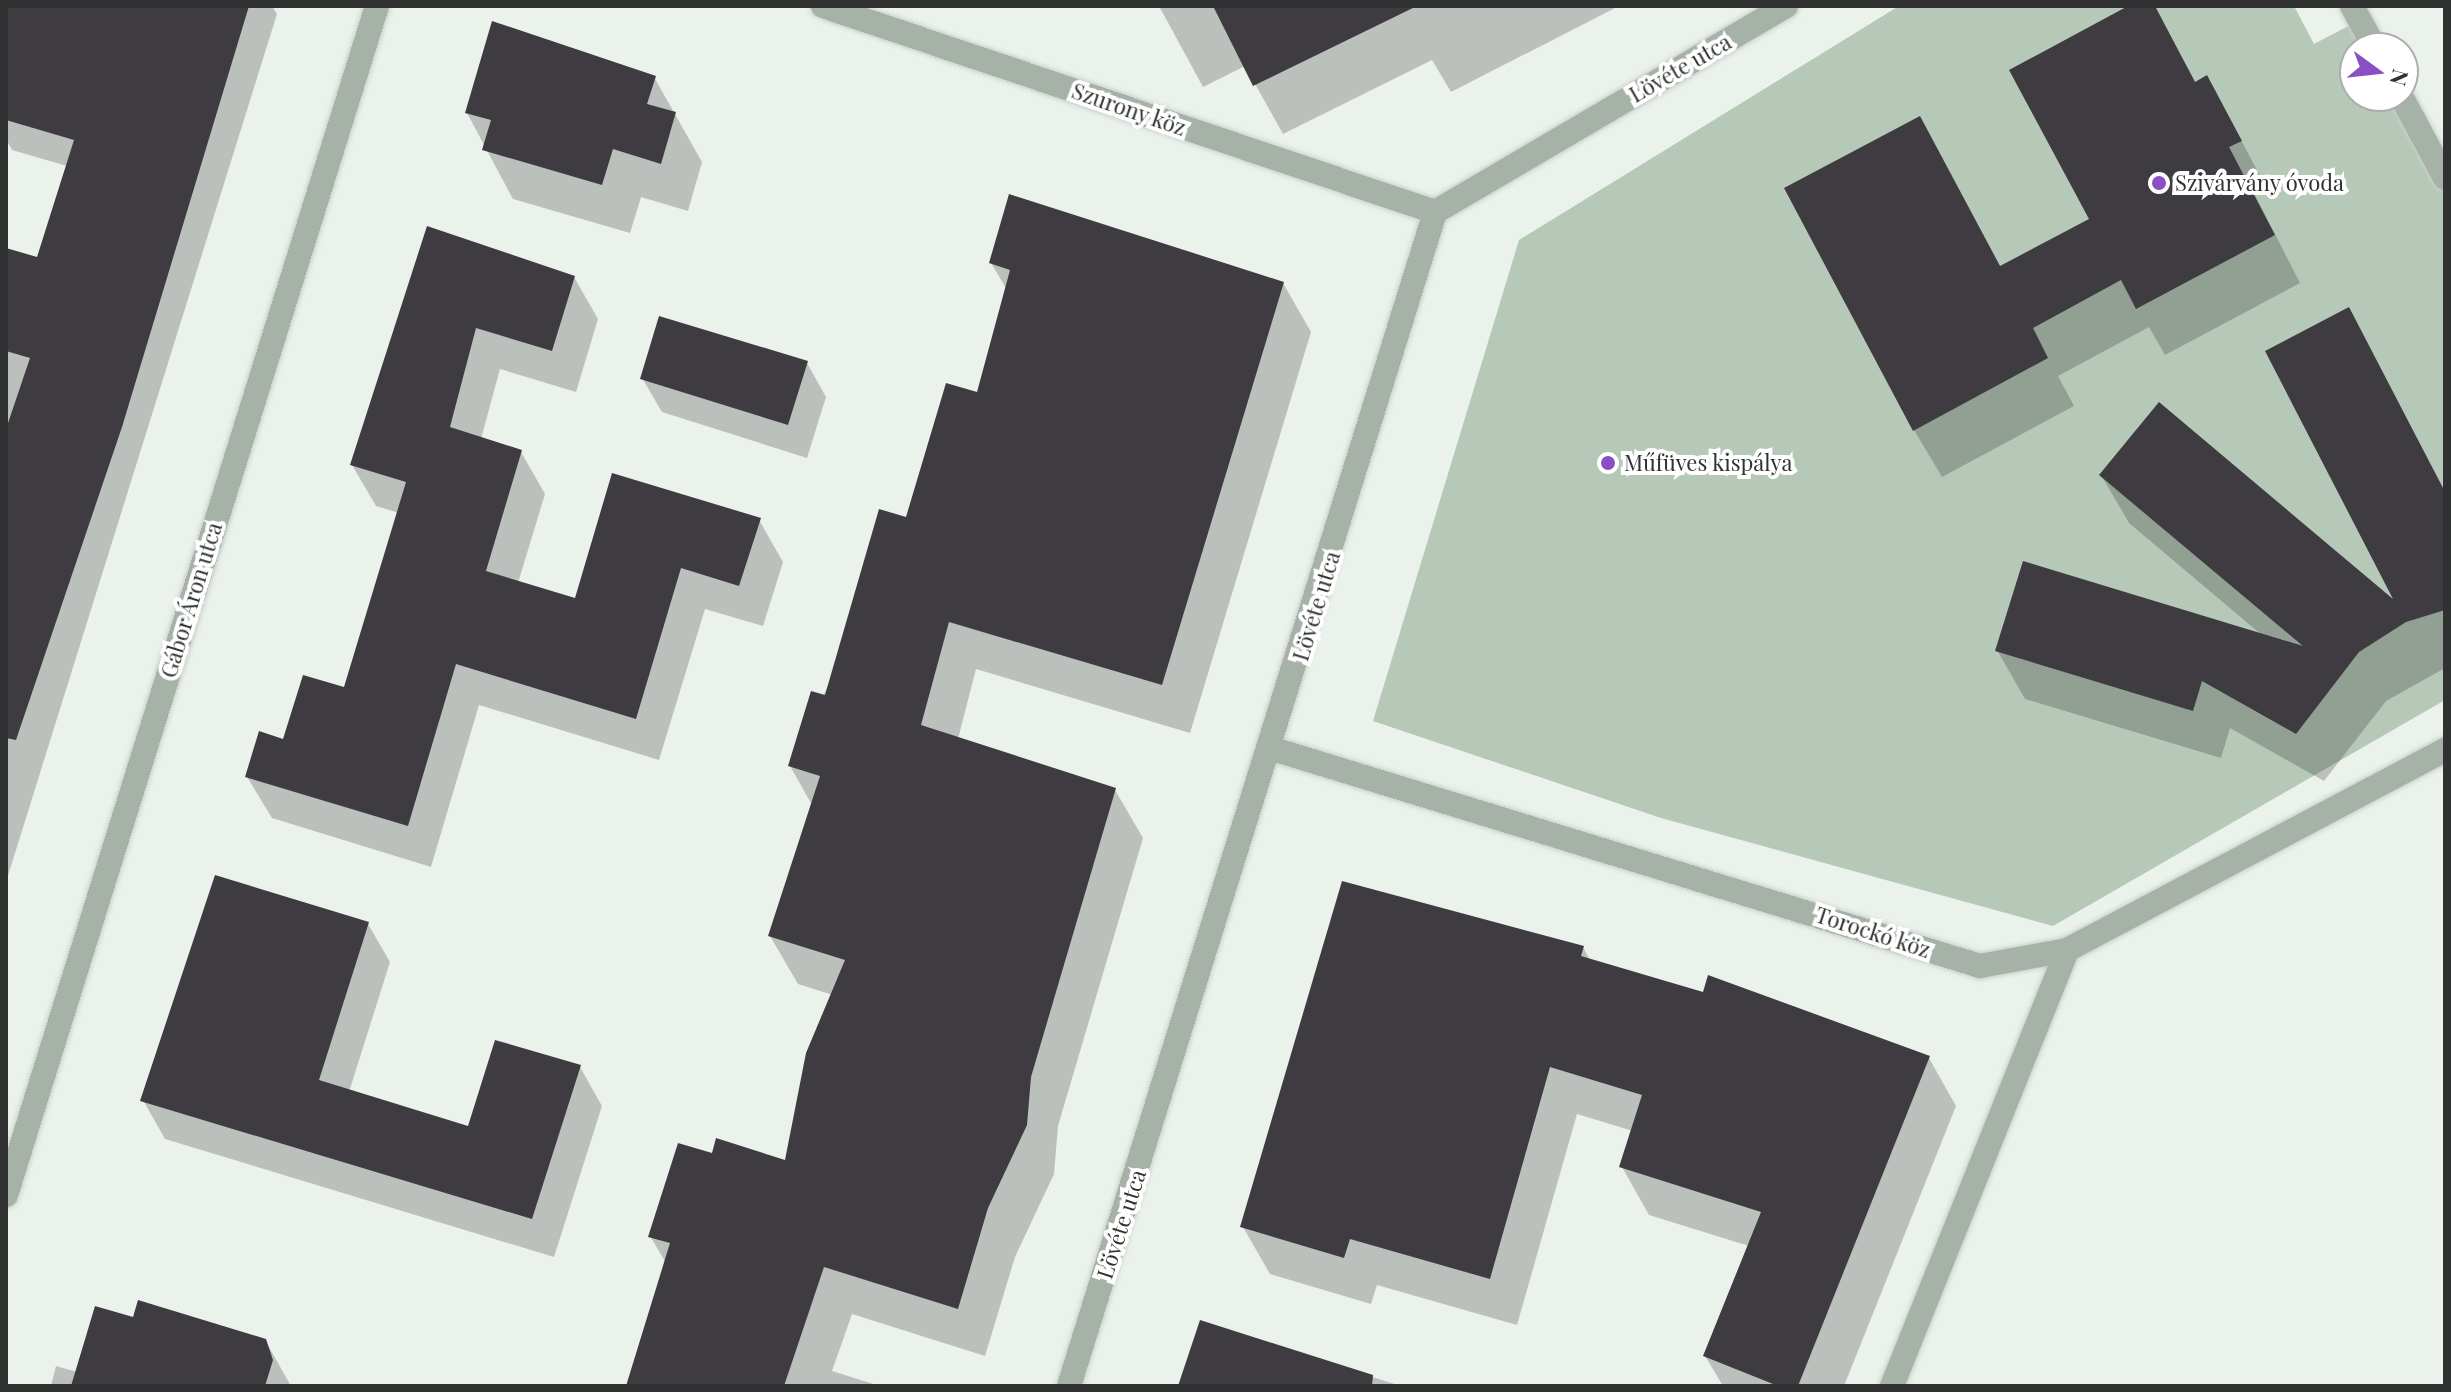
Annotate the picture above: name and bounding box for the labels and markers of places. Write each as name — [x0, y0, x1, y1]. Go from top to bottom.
place label: Szivárvány óvoda — [2175, 170, 2345, 196]
marker: Szivárvány óvoda — [2150, 174, 2168, 192]
place label: Műfüves kispálya — [1624, 450, 1793, 476]
marker: Műfüves kispálya — [1599, 454, 1617, 472]

